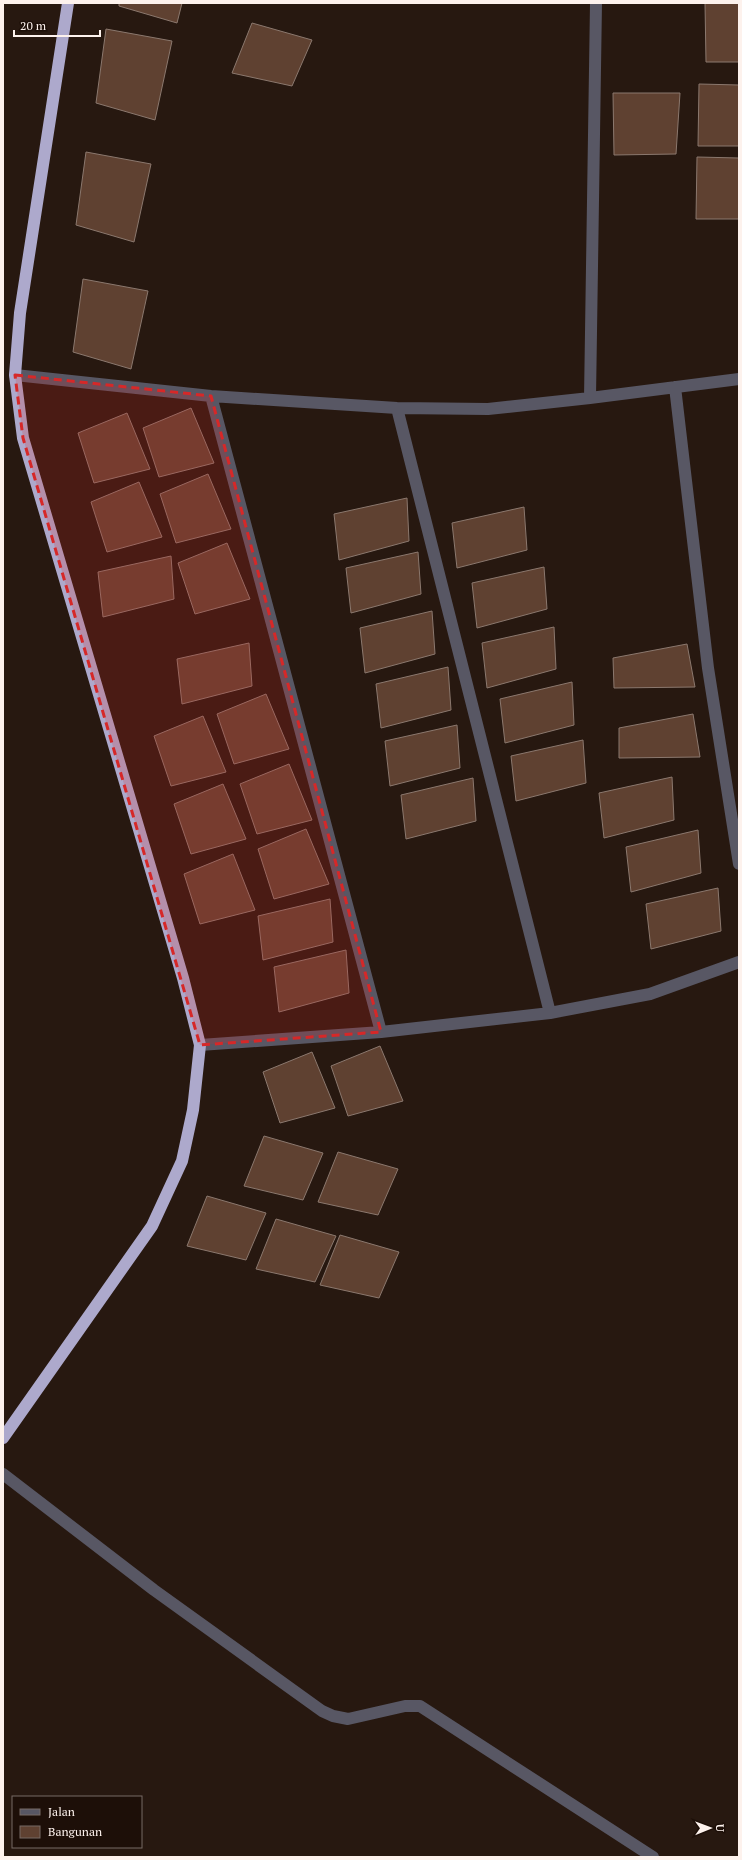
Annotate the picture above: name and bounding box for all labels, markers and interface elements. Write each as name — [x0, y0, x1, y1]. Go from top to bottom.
scale bar — [14, 12, 100, 38]
text: 20 m — [20, 18, 47, 33]
legend — [12, 1796, 142, 1848]
text: Jalan — [48, 1804, 75, 1819]
north arrow — [690, 1808, 730, 1848]
text: Bangunan — [48, 1824, 102, 1839]
text: U — [713, 1824, 727, 1832]

